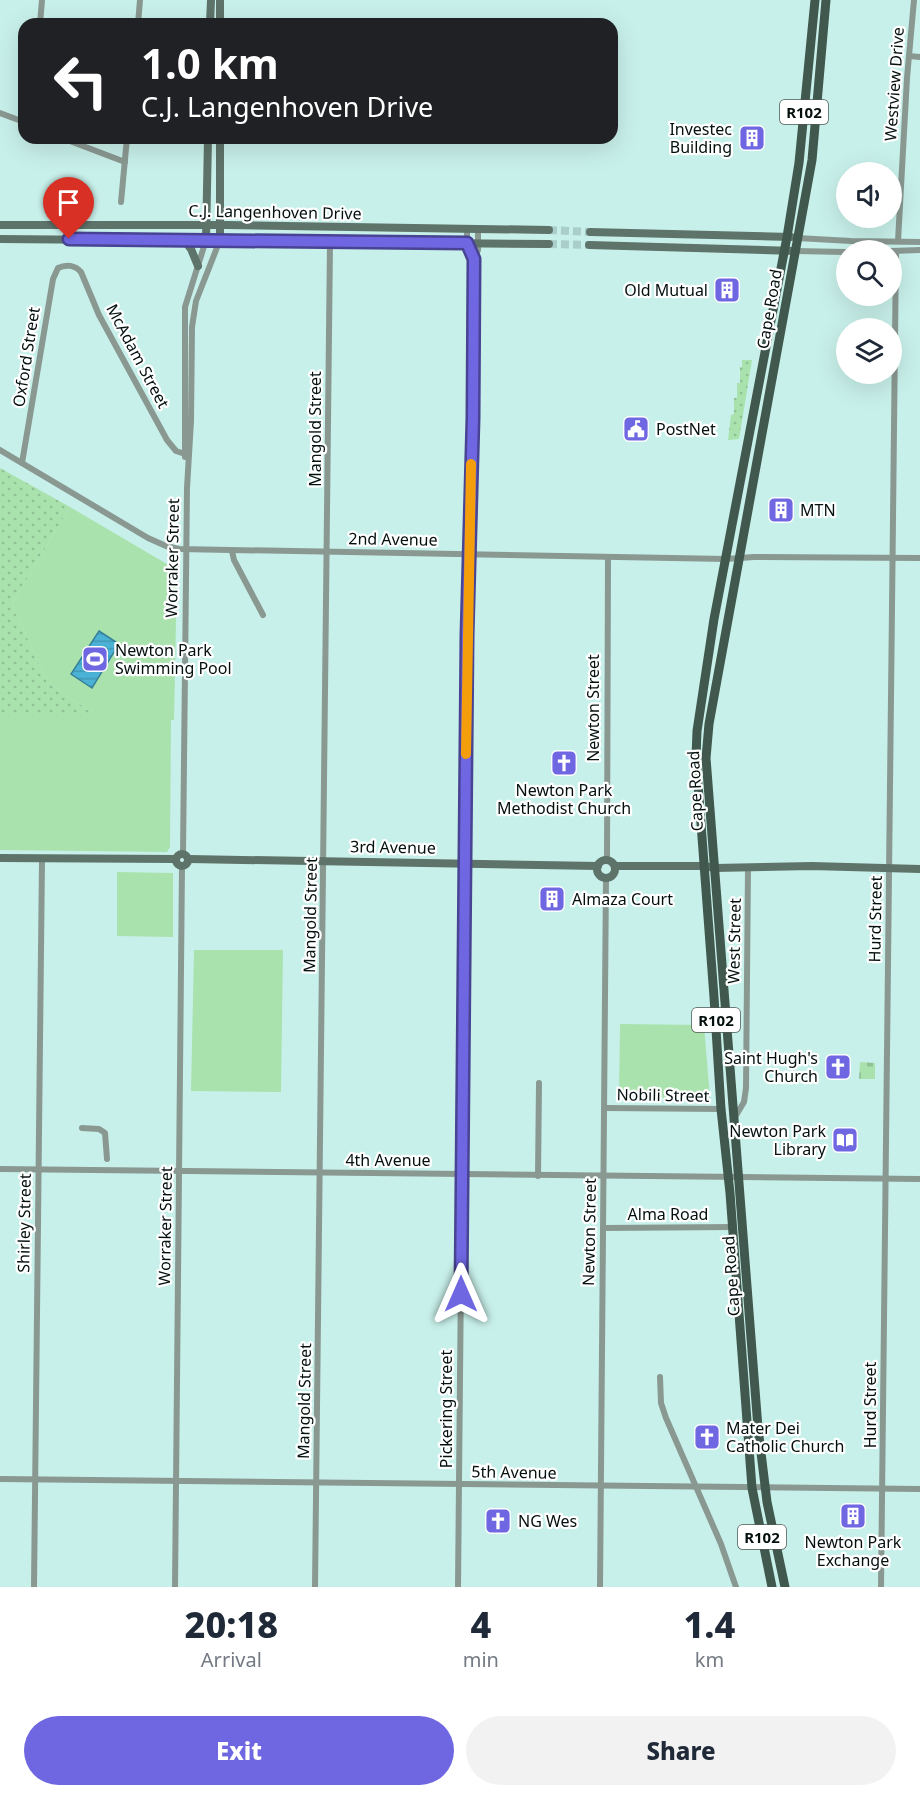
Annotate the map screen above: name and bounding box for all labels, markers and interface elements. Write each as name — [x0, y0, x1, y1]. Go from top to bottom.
street label: Westview Drive — [879, 26, 909, 142]
text: 1.0 km — [141, 34, 279, 91]
icon: left — [42, 42, 120, 120]
text: C.J. Langenhoven Drive — [141, 88, 433, 125]
road number: R102 — [780, 100, 828, 124]
place label: Investec Building — [669, 118, 732, 158]
building icon: Investec Building — [737, 123, 767, 153]
map controls — [836, 162, 902, 384]
button: sound — [836, 162, 902, 228]
pin — [43, 177, 94, 239]
icon: arrive — [52, 186, 85, 219]
street label: C.J. Langenhoven Drive — [188, 199, 362, 225]
button: search — [836, 240, 902, 306]
street label: Cape Road — [751, 267, 787, 351]
building icon: Old Mutual — [712, 275, 742, 305]
place label: Old Mutual — [624, 279, 708, 301]
street label: McAdam Street — [101, 300, 175, 412]
street label: Oxford Street — [7, 305, 45, 409]
button: layers — [836, 318, 902, 384]
street label: Mangold Street — [304, 371, 326, 487]
public building icon: PostNet — [621, 414, 651, 444]
place label: PostNet — [656, 418, 716, 440]
building icon: MTN — [766, 495, 796, 525]
street label: Worraker Street — [160, 498, 184, 618]
place label: MTN — [800, 499, 836, 521]
street label: 2nd Avenue — [348, 527, 438, 551]
place label: Newton Park Swimming Pool — [115, 639, 232, 679]
sports icon: Newton Park Swimming Pool — [80, 644, 110, 674]
street label: Newton Street — [582, 654, 604, 762]
church icon: Newton Park Methodist Church — [549, 748, 579, 778]
street label: Cape Road — [682, 750, 708, 832]
place label: Newton Park Methodist Church — [497, 779, 631, 819]
street label: 3rd Avenue — [350, 835, 436, 859]
street label: Mangold Street — [298, 857, 322, 973]
street label: Hurd Street — [863, 875, 887, 963]
building icon: Almaza Court — [537, 884, 567, 914]
place label: Almaza Court — [572, 888, 673, 910]
street label: West Street — [722, 898, 746, 984]
road number: R102 — [692, 1008, 740, 1032]
place label: Saint Hugh's Church — [724, 1047, 818, 1087]
church icon: Saint Hugh's Church — [823, 1052, 853, 1082]
street label: Nobili Street — [616, 1083, 710, 1107]
place label: Newton Park Library — [729, 1120, 827, 1160]
library icon: Newton Park Library — [830, 1125, 860, 1155]
street label: 4th Avenue — [345, 1149, 431, 1171]
street label: Worraker Street — [153, 1166, 177, 1286]
street label: Shirley Street — [12, 1173, 36, 1273]
street label: Newton Street — [577, 1178, 601, 1286]
street label: Alma Road — [628, 1203, 708, 1225]
street label: Cape Road — [717, 1235, 745, 1317]
position arrow — [429, 1262, 493, 1326]
street label: Mangold Street — [292, 1343, 316, 1459]
street label: Pickering Street — [435, 1350, 457, 1468]
street label: Hurd Street — [859, 1361, 881, 1448]
place label: Mater Dei Catholic Church — [726, 1417, 844, 1457]
church icon: Mater Dei Catholic Church — [692, 1422, 722, 1452]
street label: 5th Avenue — [471, 1460, 557, 1484]
building icon: Newton Park Exchange — [838, 1501, 868, 1531]
church icon: NG Wes — [483, 1506, 513, 1536]
place label: NG Wes — [518, 1510, 577, 1532]
road number: R102 — [738, 1525, 786, 1549]
place label: Newton Park Exchange — [805, 1531, 902, 1571]
text: 20:18 — [185, 1600, 278, 1649]
text: 4 — [470, 1600, 491, 1649]
text: 1.4 — [684, 1600, 735, 1649]
text: Arrival — [201, 1646, 262, 1673]
text: min — [463, 1646, 499, 1673]
text: km — [695, 1646, 724, 1673]
button: Exit — [24, 1716, 454, 1785]
button: Share — [466, 1716, 896, 1785]

